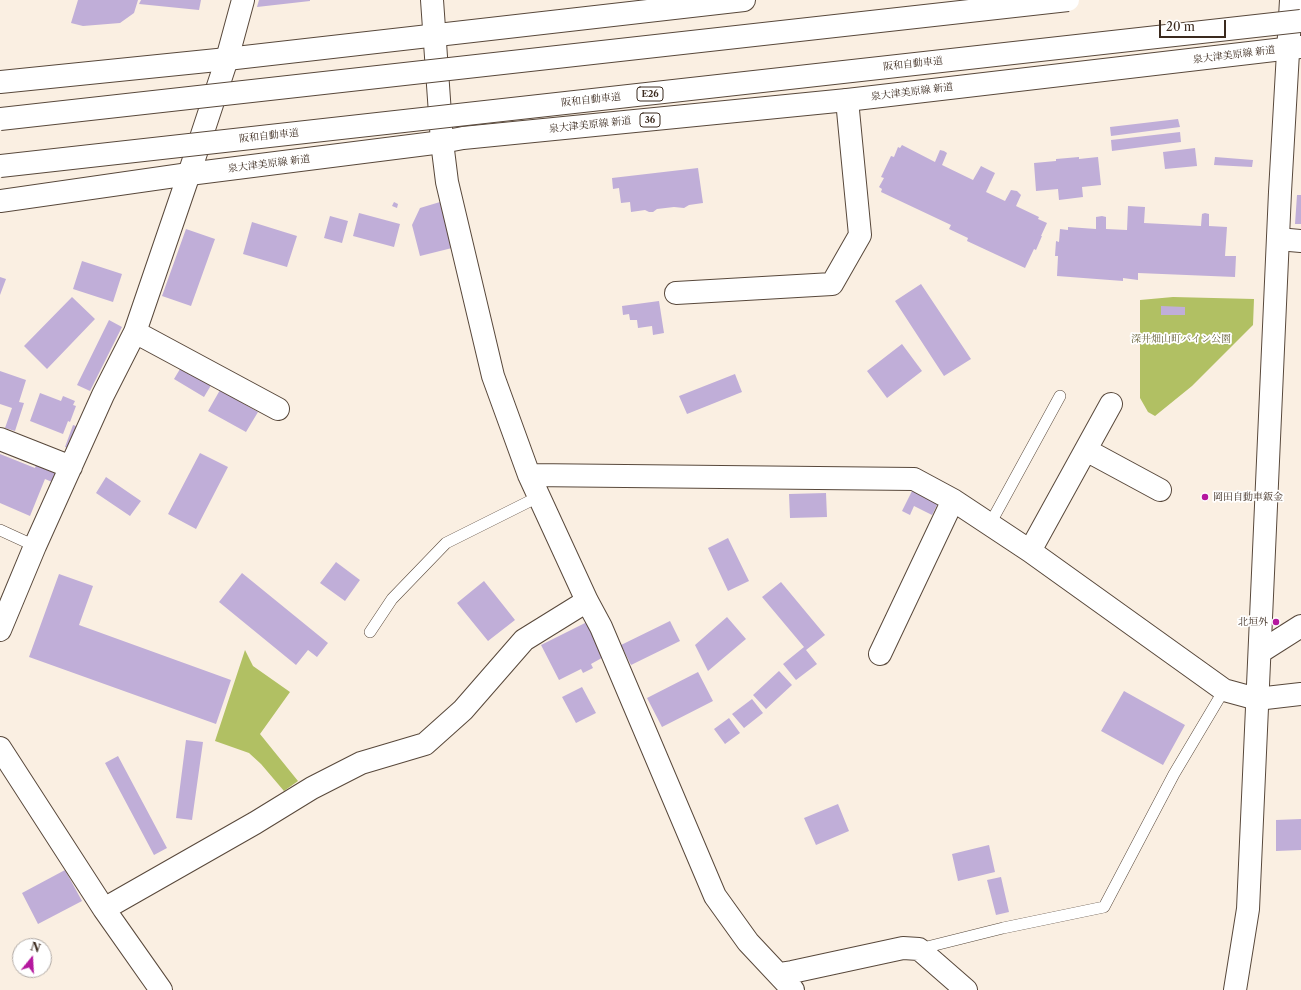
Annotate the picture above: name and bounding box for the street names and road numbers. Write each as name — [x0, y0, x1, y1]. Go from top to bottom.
street label: 泉大津美原線 新道 — [1192, 44, 1276, 66]
street label: 阪和自動車道 — [883, 55, 943, 73]
street label: 泉大津美原線 新道 — [870, 81, 954, 103]
road number: E26 — [637, 87, 663, 101]
street label: 阪和自動車道 — [561, 91, 621, 109]
road number: 36 — [640, 113, 660, 127]
street label: 泉大津美原線 新道 — [548, 115, 632, 135]
street label: 阪和自動車道 — [239, 127, 299, 145]
street label: 泉大津美原線 新道 — [227, 153, 311, 175]

